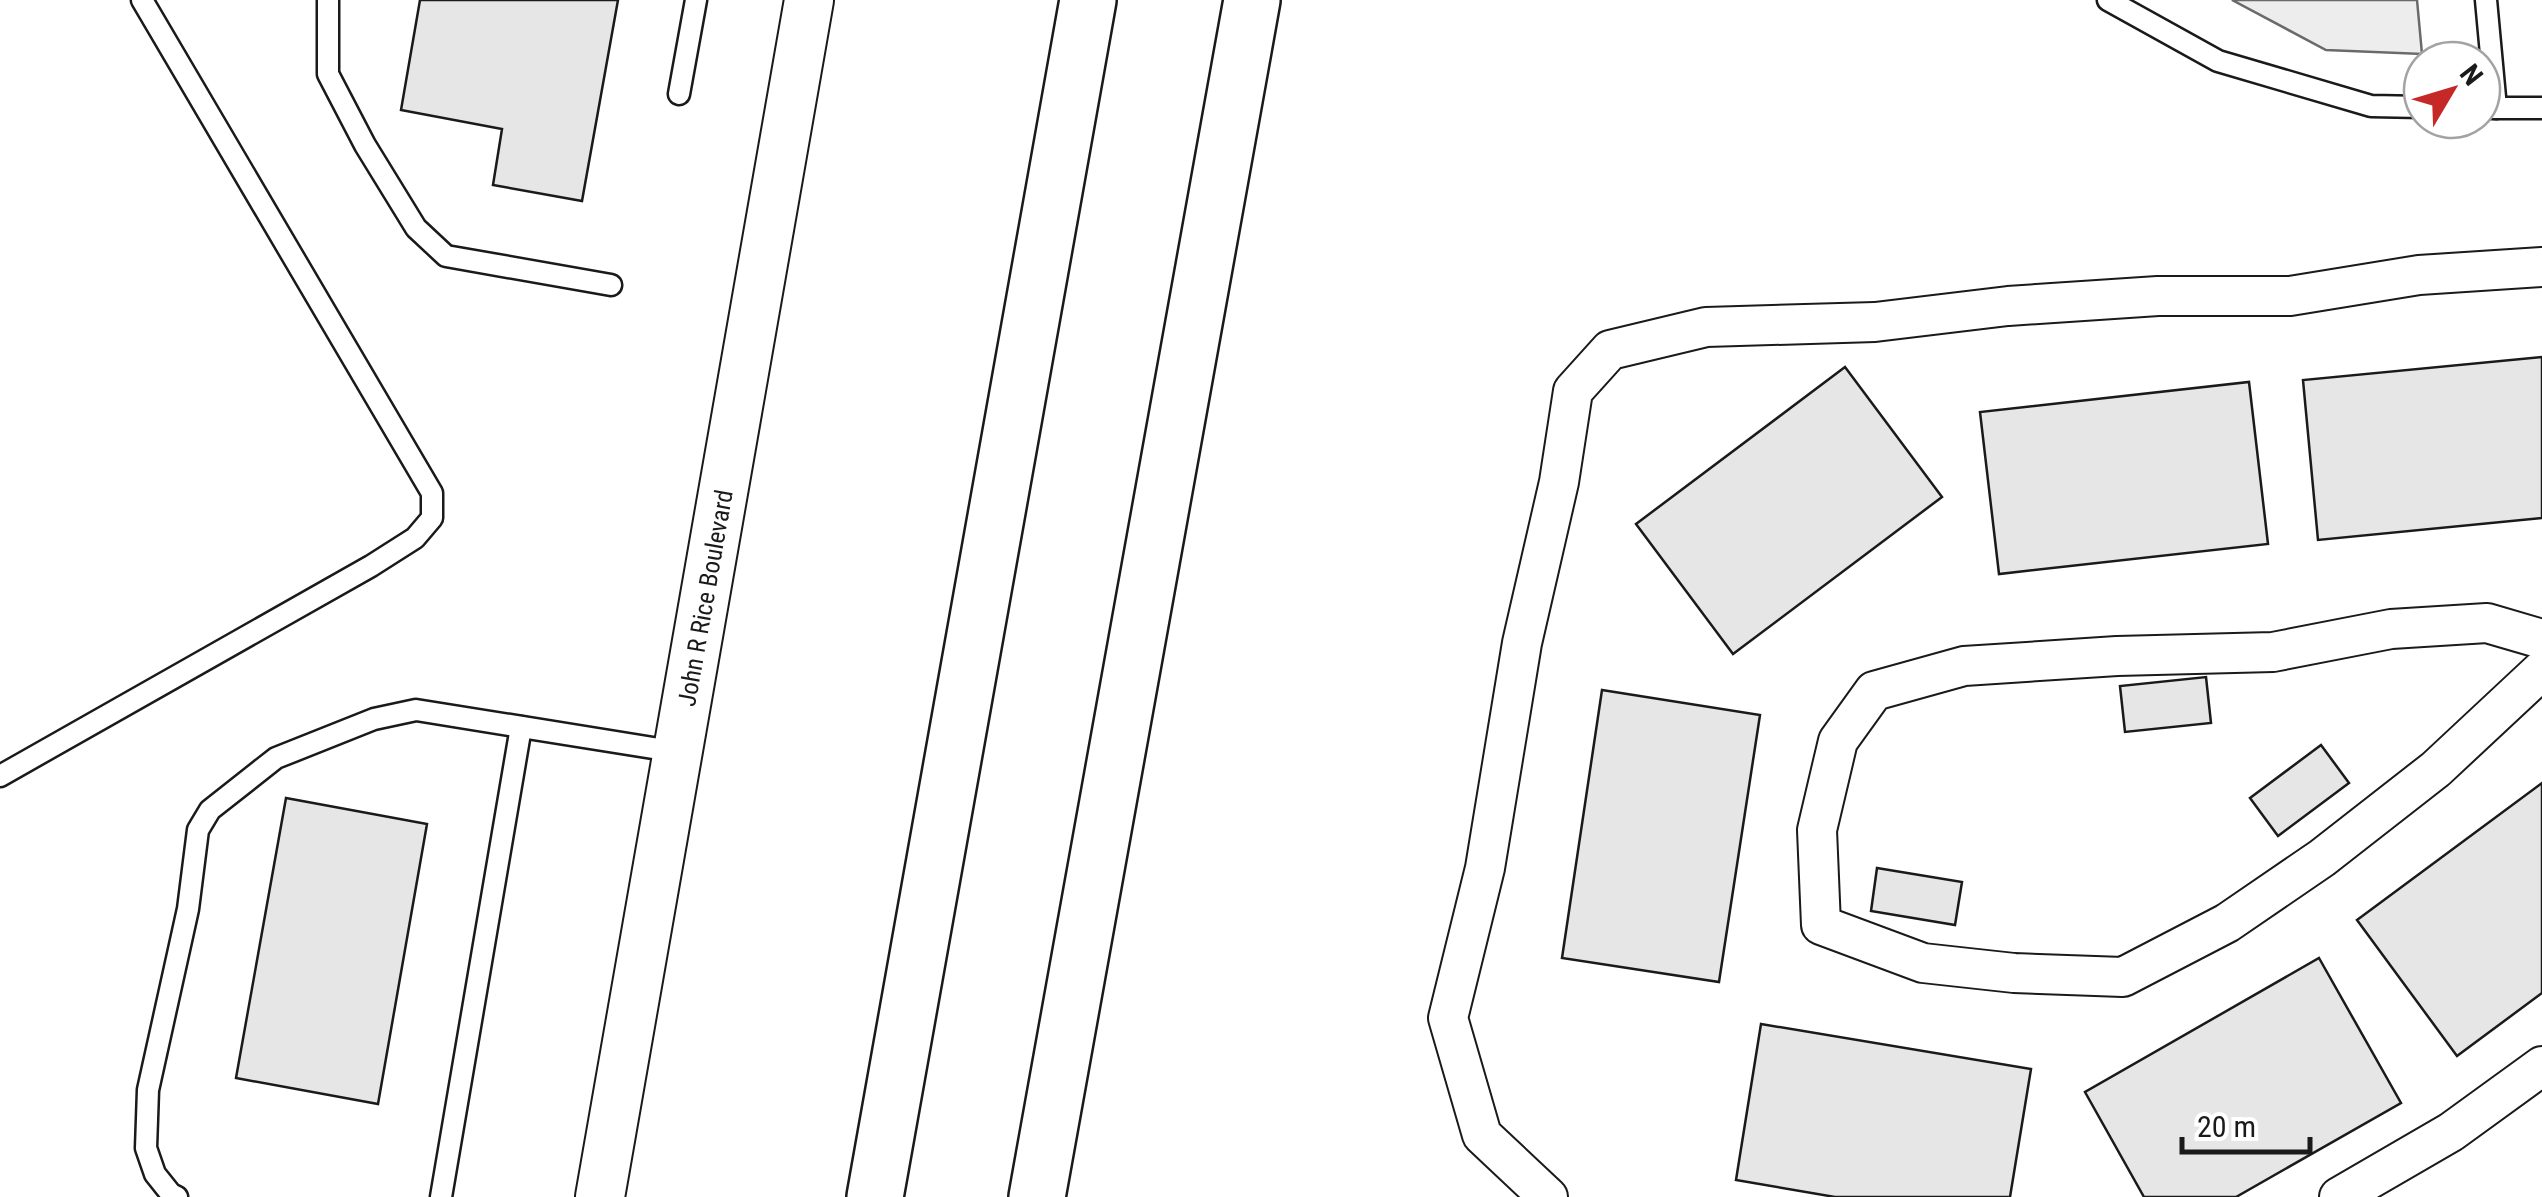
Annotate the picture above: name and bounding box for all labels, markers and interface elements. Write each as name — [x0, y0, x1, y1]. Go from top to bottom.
north arrow — [2402, 40, 2502, 140]
text: N — [2453, 58, 2490, 92]
street label: John R Rice Boulevard — [672, 488, 739, 709]
scale bar — [2182, 1092, 2310, 1154]
text: 20 m — [2197, 1109, 2256, 1144]

